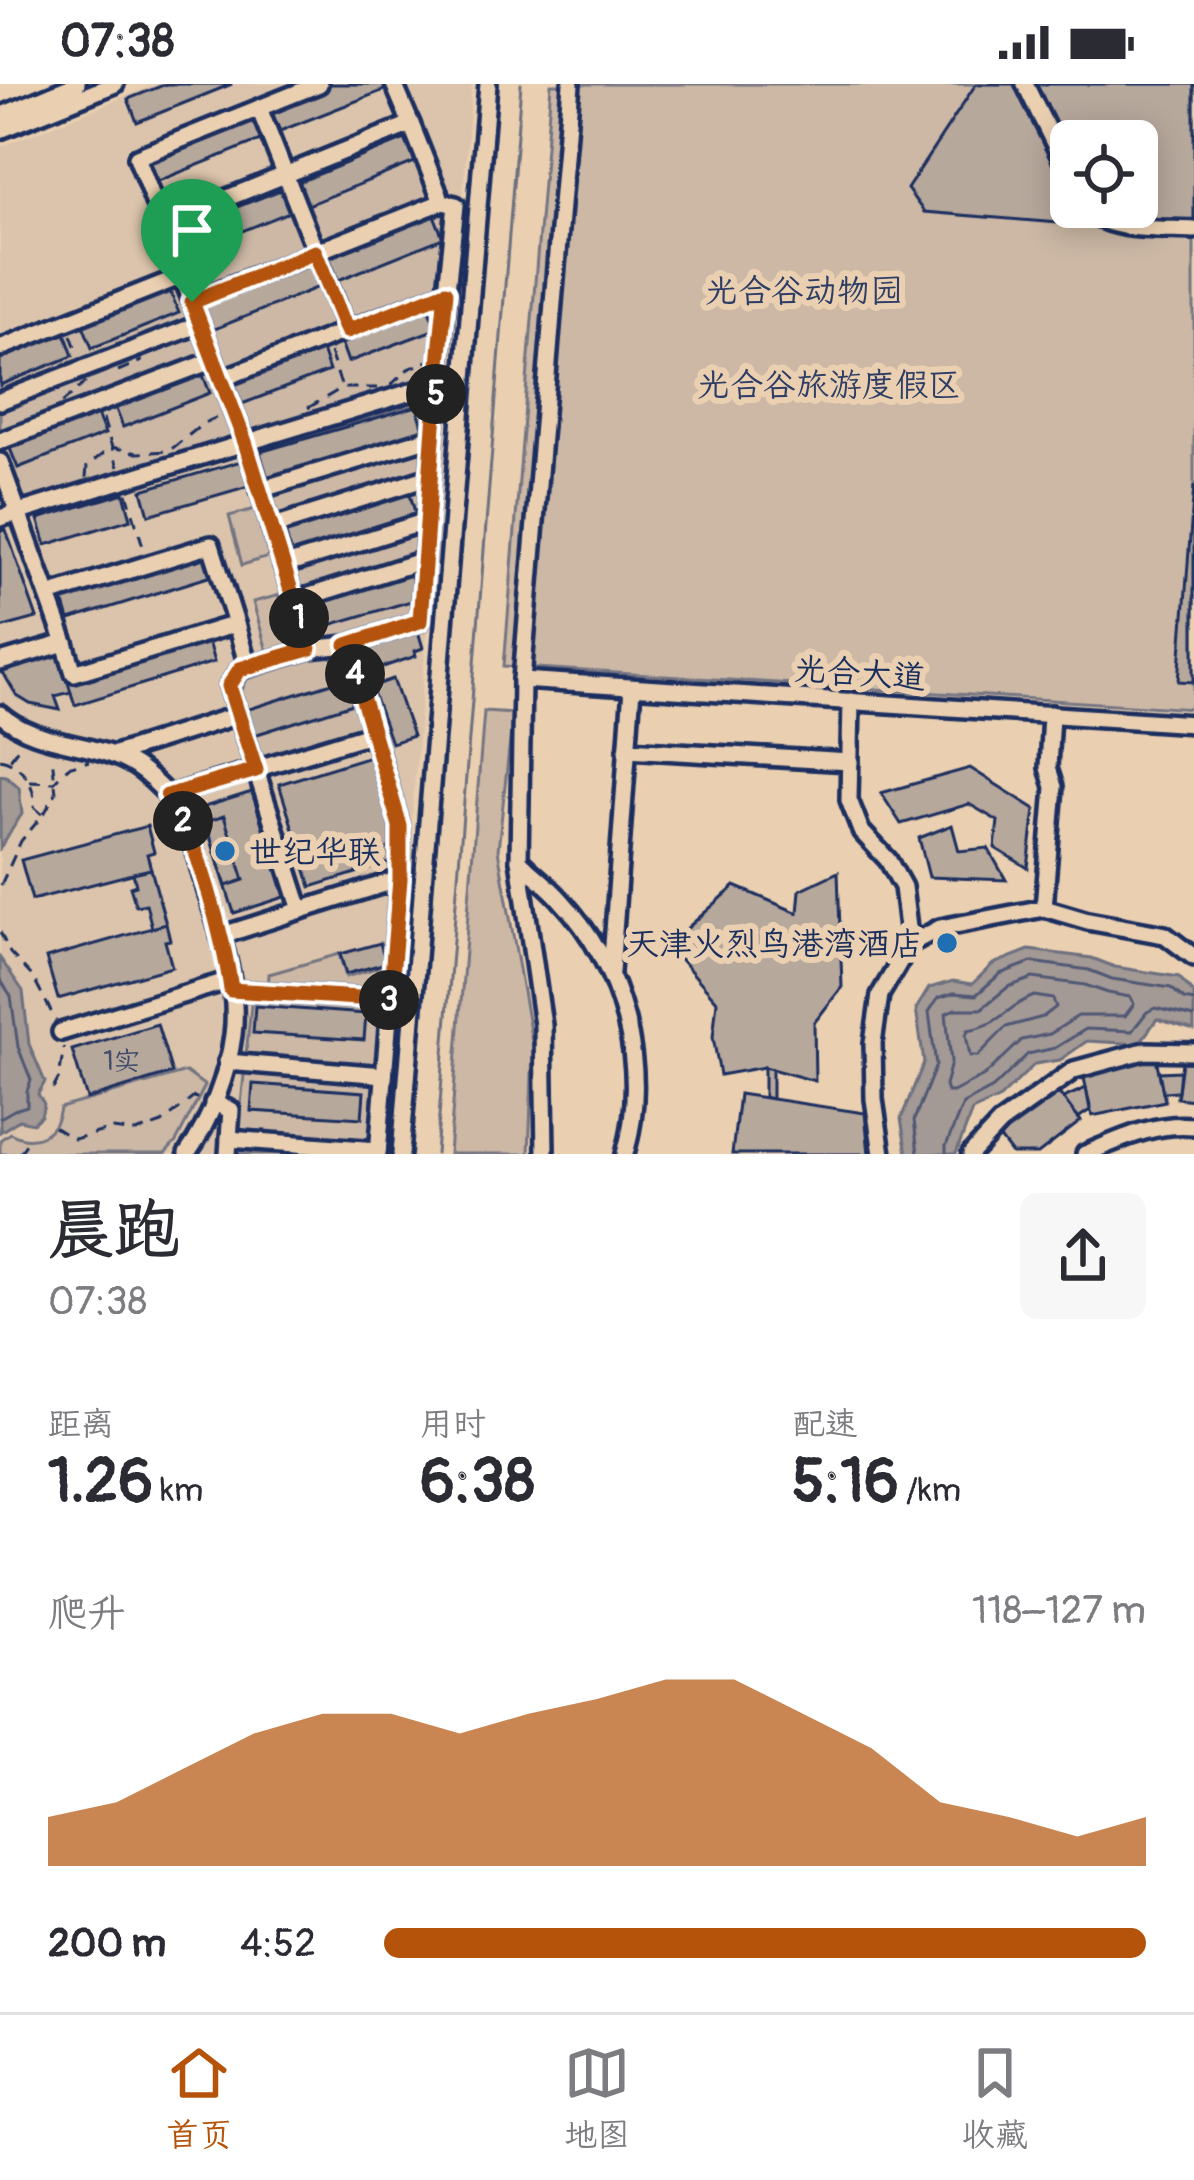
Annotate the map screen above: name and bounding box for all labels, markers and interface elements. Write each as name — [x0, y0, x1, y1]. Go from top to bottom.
text: 07:38 — [60, 14, 174, 70]
map controls — [1050, 120, 1158, 228]
button: locate — [1050, 120, 1158, 228]
pin — [141, 179, 243, 302]
icon: arrive — [159, 197, 225, 263]
park label: 光合谷动物园 — [705, 271, 903, 312]
pin: 5 — [406, 364, 466, 424]
park label: 光合谷旅游度假区 — [697, 365, 961, 406]
text: 5 — [427, 373, 445, 414]
pin: 1 — [269, 588, 329, 648]
text: 1 — [293, 597, 305, 638]
pin: 4 — [325, 644, 385, 704]
street label: 光合大道 — [793, 648, 927, 699]
text: 4 — [345, 653, 365, 694]
pin: 2 — [153, 791, 213, 851]
text: 2 — [174, 800, 192, 841]
place label: 世纪华联 — [249, 832, 381, 873]
marker: 世纪华联 — [212, 838, 238, 864]
place label: 天津火烈鸟港湾酒店 — [626, 924, 923, 965]
marker: 天津火烈鸟港湾酒店 — [934, 930, 960, 956]
pin: 3 — [359, 970, 419, 1030]
text: 3 — [380, 979, 398, 1020]
house number: 1实 — [103, 1045, 141, 1078]
text: 晨跑 — [48, 1190, 180, 1273]
button: share — [1020, 1193, 1146, 1319]
text: 07:38 — [48, 1277, 147, 1326]
text: 距离 — [48, 1404, 114, 1445]
text: 用时 — [420, 1404, 486, 1445]
text: 配速 — [792, 1404, 858, 1445]
text: 1.26 — [48, 1445, 153, 1520]
text: 6:38 — [420, 1445, 535, 1520]
text: 5:16 — [792, 1445, 899, 1520]
text: km — [153, 1470, 203, 1511]
text: /km — [899, 1470, 961, 1511]
text: 118–127 m — [972, 1586, 1146, 1635]
text: 爬升 — [48, 1589, 126, 1638]
text: 200 m — [48, 1919, 166, 1968]
text: 4:52 — [240, 1919, 316, 1968]
tab: 首页 — [166, 2040, 232, 2156]
tab: 地图 — [564, 2040, 630, 2156]
tab: 收藏 — [962, 2040, 1028, 2156]

